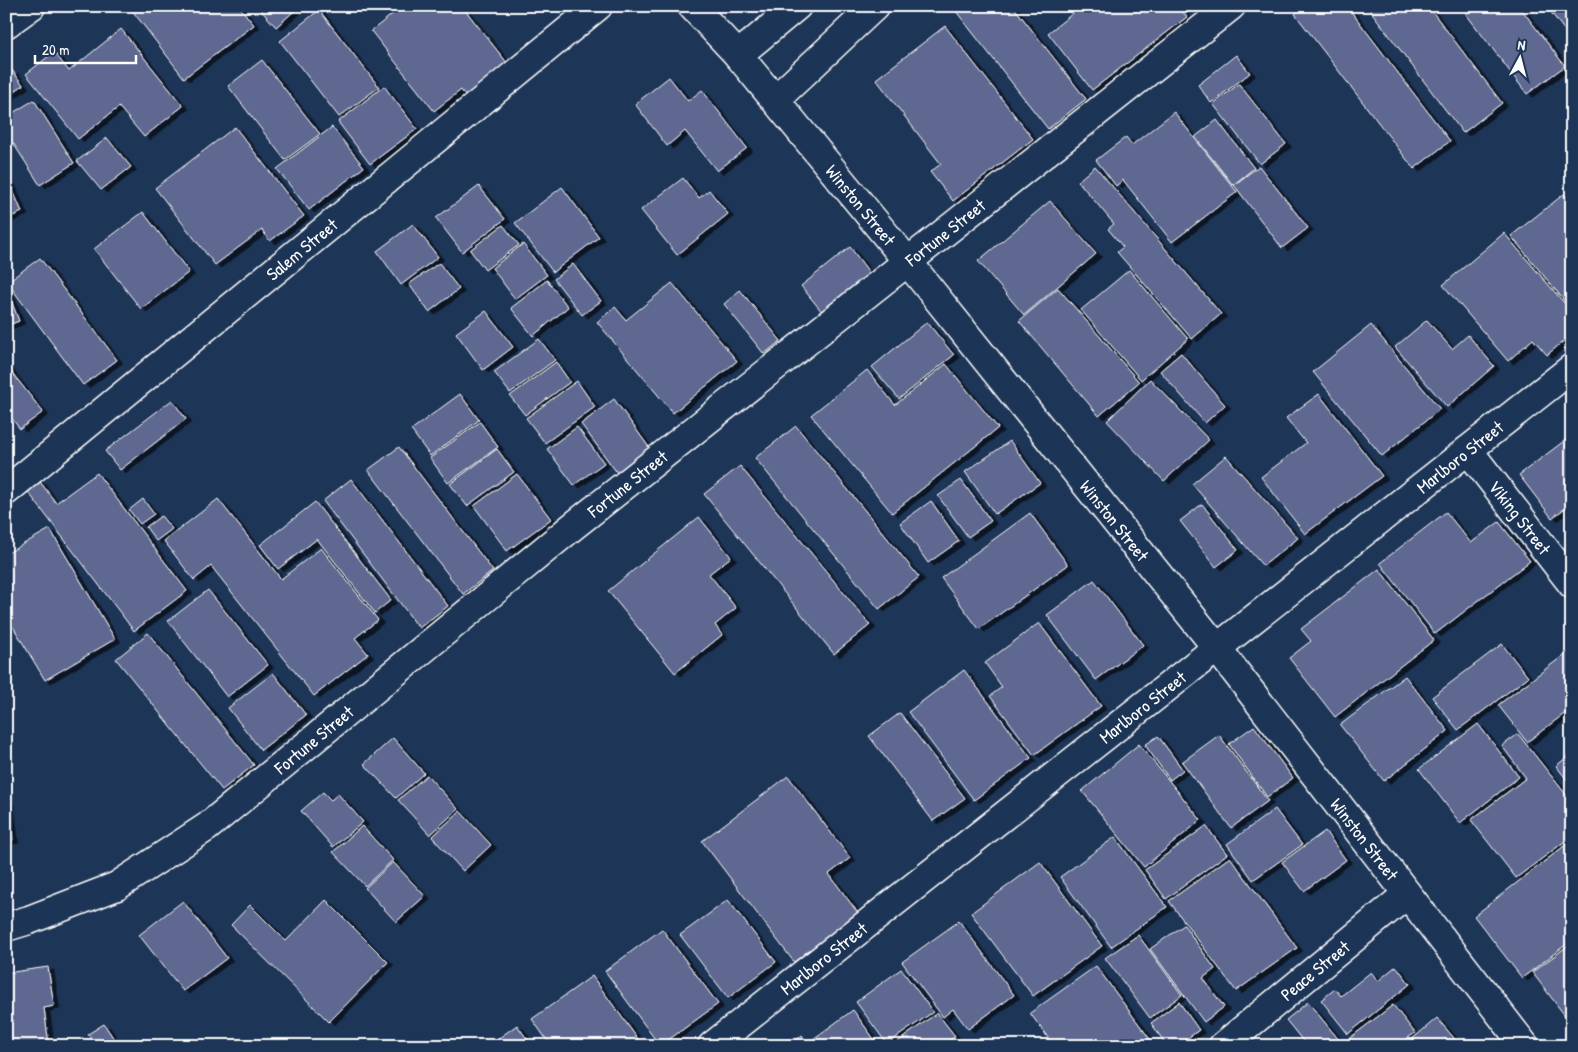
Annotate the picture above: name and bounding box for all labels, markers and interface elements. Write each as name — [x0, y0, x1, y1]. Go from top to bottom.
scale bar — [35, 32, 136, 64]
north arrow — [1496, 32, 1546, 82]
text: N — [1517, 35, 1527, 55]
text: 20 m — [42, 39, 69, 60]
street label: Winston Street — [820, 159, 902, 251]
street label: Fortune Street — [899, 192, 991, 272]
street label: Salem Street — [260, 212, 343, 286]
street label: Marlboro Street — [1411, 414, 1509, 499]
street label: Fortune Street — [581, 443, 673, 523]
street label: Winston Street — [1074, 474, 1156, 567]
street label: Viking Street — [1483, 475, 1557, 560]
street label: Marlboro Street — [1094, 664, 1192, 749]
street label: Fortune Street — [268, 699, 359, 780]
street label: Winston Street — [1325, 793, 1405, 886]
street label: Marlboro Street — [775, 915, 873, 1000]
street label: Peace Street — [1275, 934, 1355, 1006]

